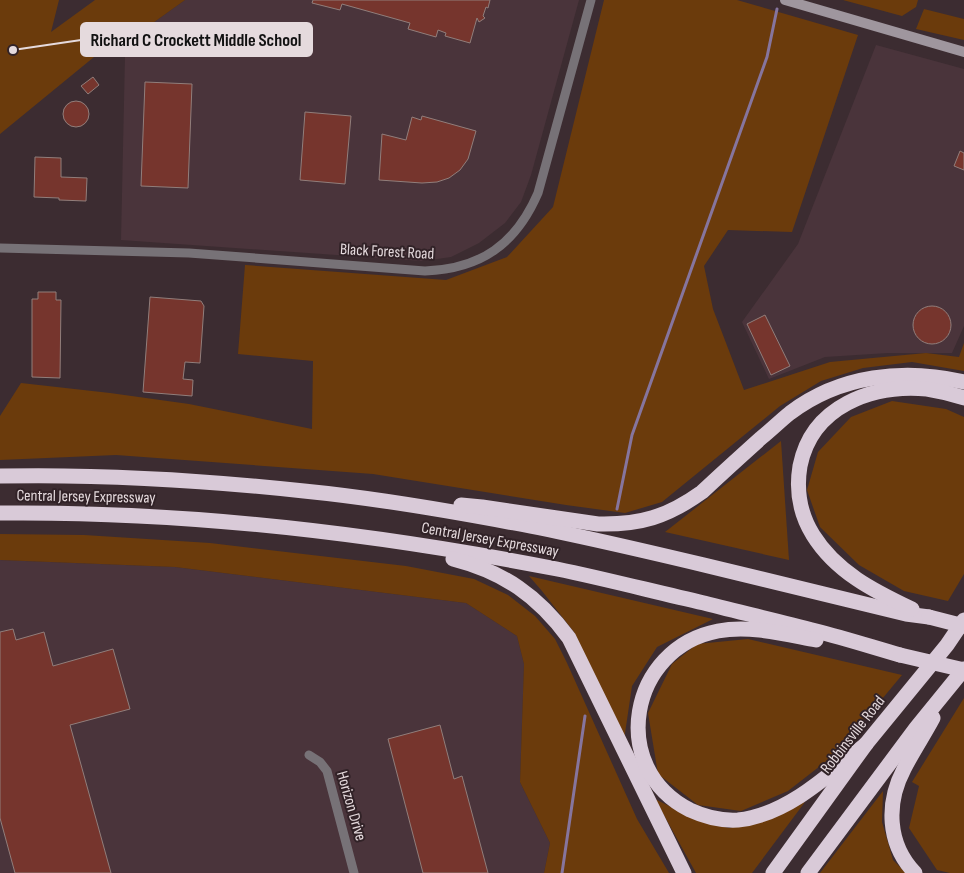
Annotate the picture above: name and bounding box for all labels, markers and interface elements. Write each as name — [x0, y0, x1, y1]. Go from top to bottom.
callout: Richard C Crockett Middle School — [81, 23, 312, 56]
text: Richard C Crockett Middle School — [90, 30, 302, 51]
street label: Black Forest Road — [339, 240, 435, 264]
street label: Central Jersey Expressway — [16, 486, 156, 508]
street label: Central Jersey Expressway — [420, 519, 560, 561]
street label: Robbinsville Road — [817, 692, 889, 778]
street label: Horizon Drive — [332, 769, 370, 843]

